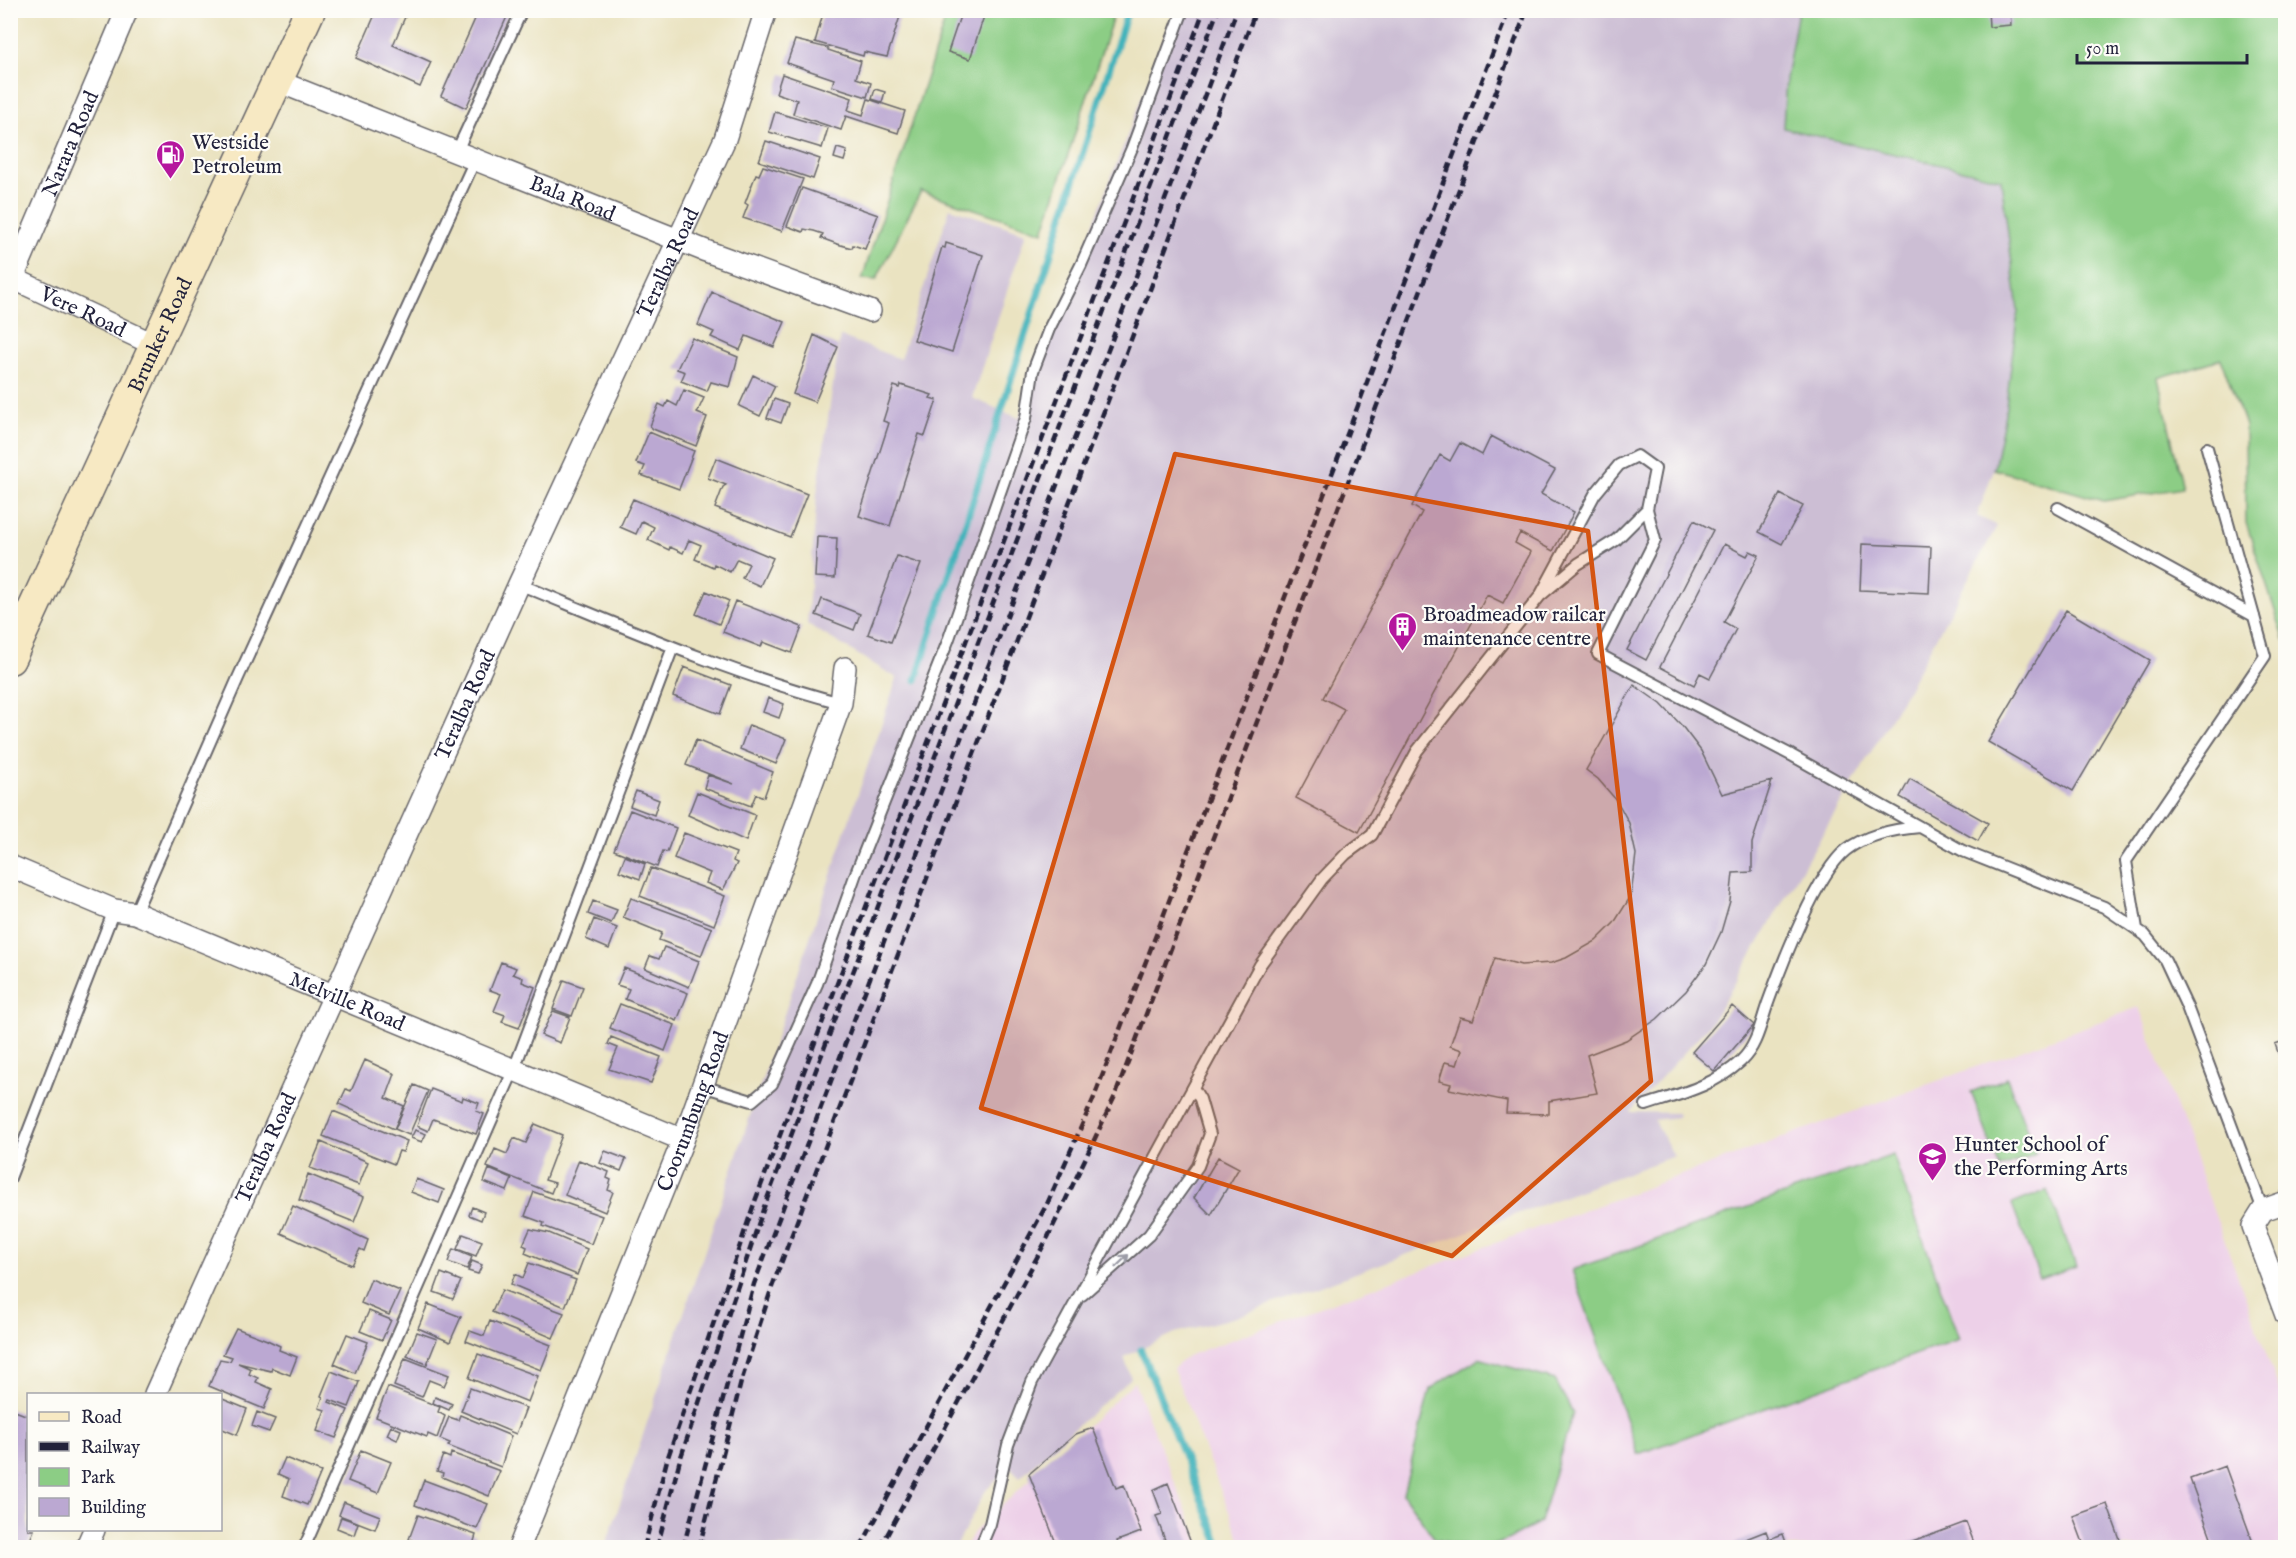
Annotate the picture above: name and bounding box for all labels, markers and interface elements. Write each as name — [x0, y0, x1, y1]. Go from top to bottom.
scale bar — [2077, 27, 2246, 65]
text: 50 m — [2086, 38, 2119, 61]
street label: Narara Road — [37, 87, 106, 201]
place label: Westside Petroleum — [192, 130, 282, 181]
fuel station icon: Westside Petroleum — [155, 138, 187, 180]
street label: Bala Road — [525, 170, 620, 229]
street label: Teralba Road — [632, 203, 706, 323]
street label: Brunker Road — [123, 273, 200, 398]
street label: Vere Road — [35, 281, 131, 345]
place label: Broadmeadow railcar maintenance centre — [1423, 602, 1606, 653]
building icon: Broadmeadow railcar maintenance centre — [1386, 610, 1418, 652]
street label: Teralba Road — [430, 645, 503, 764]
street label: Melville Road — [285, 966, 409, 1039]
street label: Coorumbung Road — [652, 1027, 736, 1196]
street label: Teralba Road — [231, 1088, 304, 1208]
place label: Hunter School of the Performing Arts — [1954, 1132, 2128, 1183]
school or university icon: Hunter School of the Performing Arts — [1917, 1140, 1949, 1182]
one-way arrow — [1114, 1254, 1129, 1269]
legend — [27, 1393, 222, 1531]
text: Road — [81, 1407, 122, 1430]
text: Railway — [81, 1437, 140, 1460]
text: Park — [81, 1467, 116, 1490]
text: Building — [81, 1497, 146, 1520]

